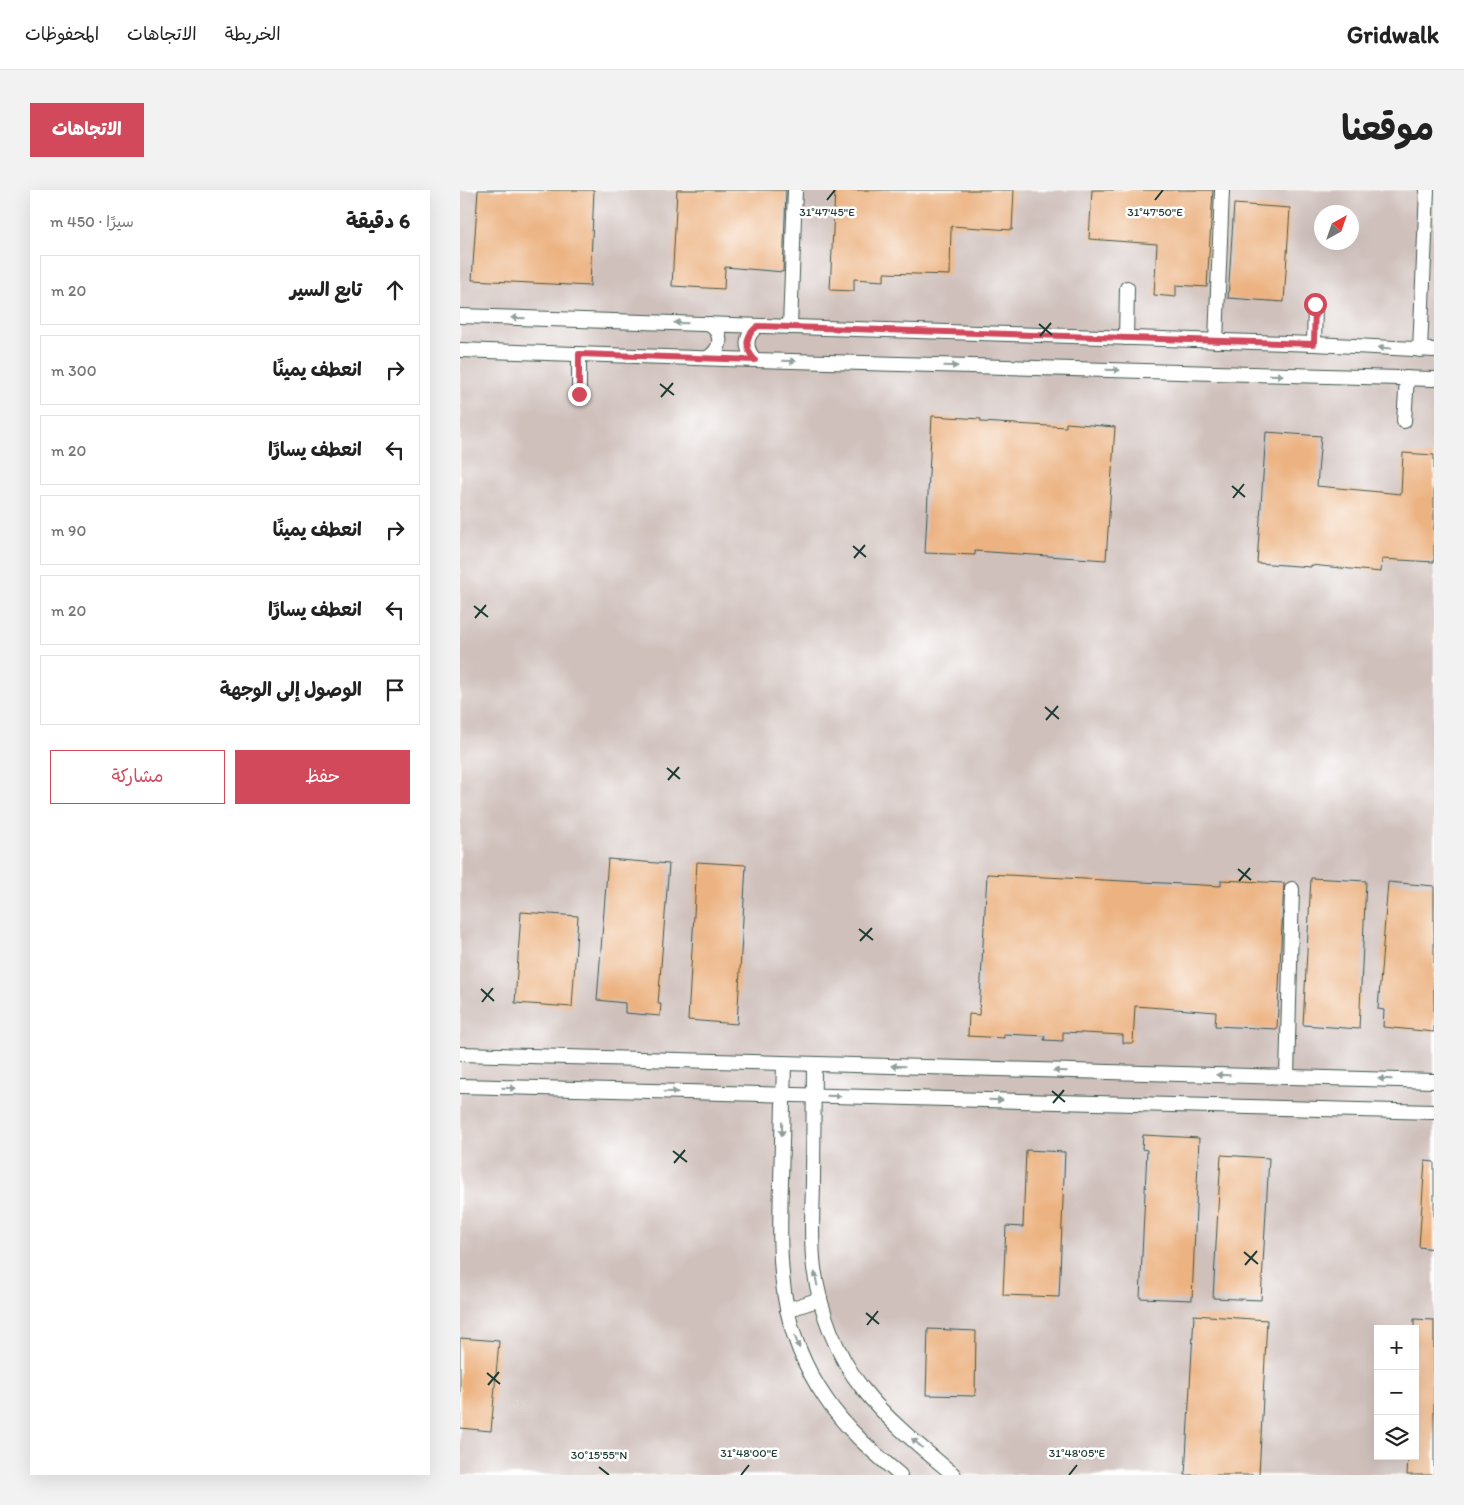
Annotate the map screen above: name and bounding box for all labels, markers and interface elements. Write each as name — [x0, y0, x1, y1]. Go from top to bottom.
text: Gridwalk — [1347, 20, 1439, 49]
text: المحفوظات — [25, 23, 99, 45]
text: الاتجاهات — [127, 23, 197, 45]
text: الخريطة — [225, 23, 281, 45]
button: الاتجاهات — [30, 103, 144, 157]
text: موقعنا — [1341, 107, 1434, 149]
text: 31°47'45"E — [799, 205, 855, 219]
text: 31°47'50"E — [1127, 205, 1183, 219]
north arrow — [1314, 205, 1359, 250]
text: 6 دقيقة — [346, 208, 410, 233]
text: سيرًا · 450 m — [50, 212, 134, 231]
icon: ahead — [381, 276, 409, 304]
text: تابع السير — [290, 278, 362, 301]
text: 20 m — [51, 281, 86, 300]
route start — [1304, 293, 1327, 316]
one-way arrow — [510, 314, 526, 322]
one-way arrow — [672, 319, 688, 327]
one-way arrow — [1377, 344, 1393, 352]
icon: right — [381, 356, 409, 384]
one-way arrow — [781, 357, 797, 365]
text: انعطف يمينًا — [273, 358, 362, 381]
text: 300 m — [51, 361, 97, 380]
one-way arrow — [943, 362, 959, 370]
one-way arrow — [1106, 366, 1122, 374]
one-way arrow — [1268, 371, 1284, 379]
route end — [568, 383, 591, 406]
icon: left — [381, 436, 409, 464]
text: انعطف يسارًا — [268, 438, 362, 461]
text: 20 m — [51, 441, 86, 460]
icon: right — [381, 516, 409, 544]
text: انعطف يمينًا — [273, 518, 362, 541]
text: 90 m — [51, 521, 86, 540]
icon: left — [381, 596, 409, 624]
text: انعطف يسارًا — [268, 598, 362, 621]
text: 20 m — [51, 601, 86, 620]
icon: arrive — [381, 676, 409, 704]
text: الوصول إلى الوجهة — [220, 678, 362, 701]
button: مشاركة — [50, 750, 225, 804]
button: حفظ — [235, 750, 410, 804]
one-way arrow — [890, 1062, 906, 1070]
one-way arrow — [1052, 1066, 1068, 1074]
one-way arrow — [1215, 1071, 1231, 1079]
one-way arrow — [1377, 1075, 1393, 1083]
one-way arrow — [501, 1084, 517, 1092]
one-way arrow — [663, 1088, 679, 1096]
one-way arrow — [826, 1092, 842, 1100]
one-way arrow — [988, 1097, 1004, 1105]
one-way arrow — [778, 1122, 786, 1138]
one-way arrow — [812, 1270, 820, 1286]
map controls — [1374, 1325, 1419, 1460]
button: + — [1374, 1325, 1419, 1370]
one-way arrow — [793, 1335, 801, 1350]
button: − — [1374, 1370, 1419, 1415]
button: layers — [1374, 1415, 1419, 1460]
one-way arrow — [911, 1438, 923, 1449]
text: 31°48'00"E — [720, 1446, 778, 1460]
text: 31°48'05"E — [1049, 1446, 1106, 1460]
text: 30°15'55"N — [571, 1448, 627, 1462]

